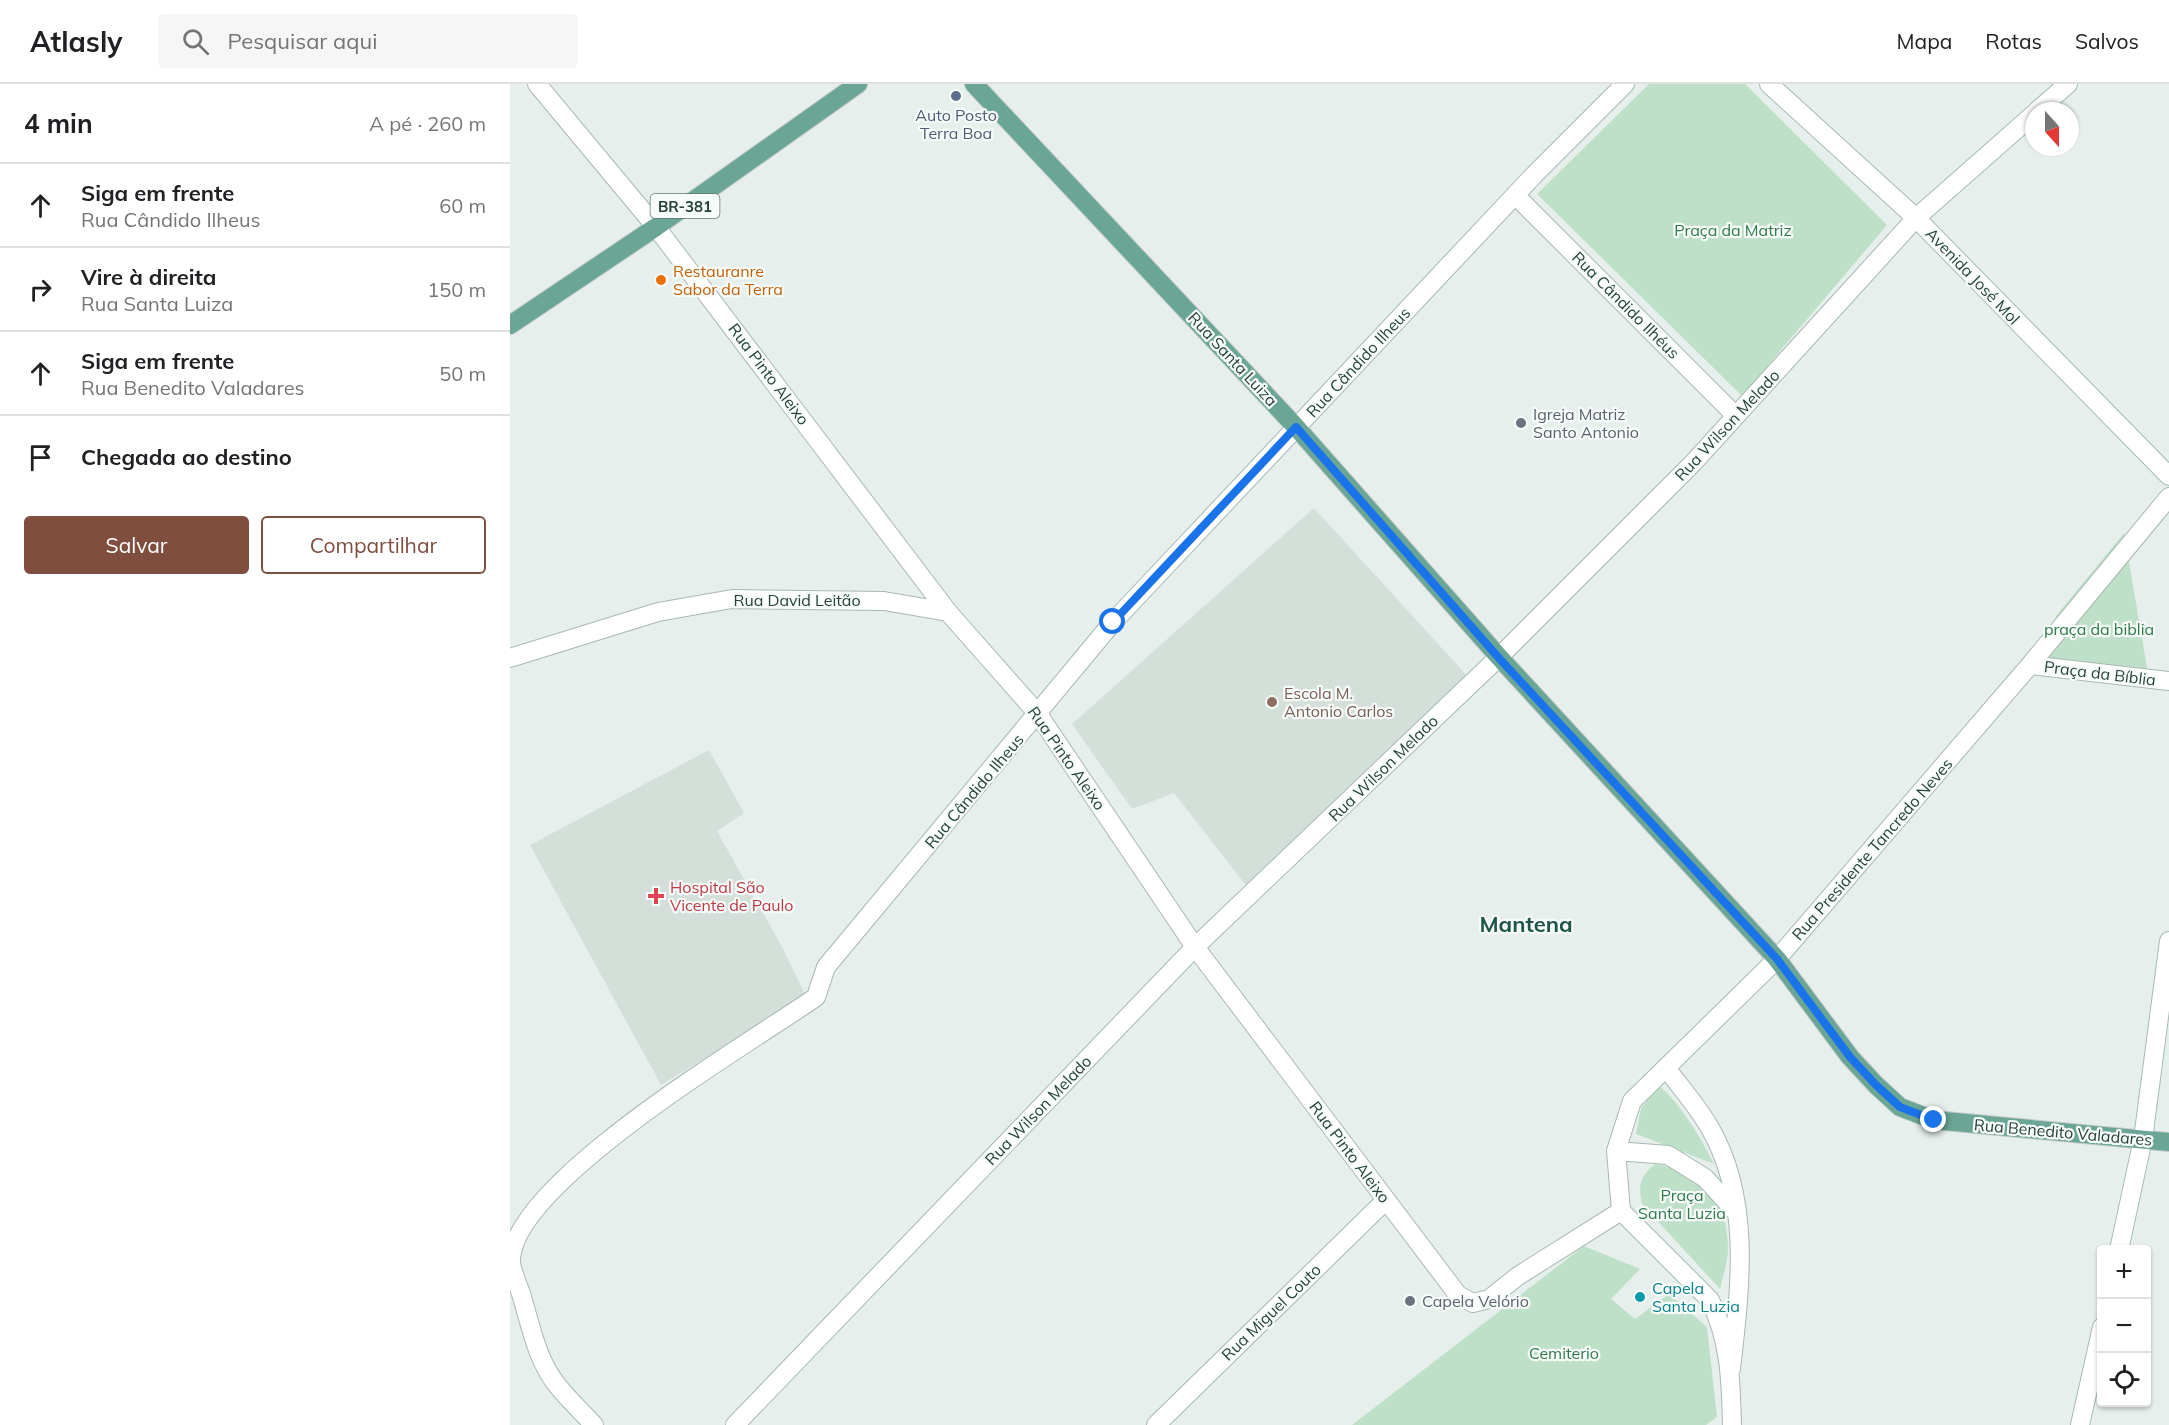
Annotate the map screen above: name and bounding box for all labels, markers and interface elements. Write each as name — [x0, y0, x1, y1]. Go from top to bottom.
search box — [158, 14, 578, 68]
text: Atlasly — [30, 24, 122, 59]
icon: search — [179, 25, 212, 58]
text: Pesquisar aqui — [227, 27, 377, 55]
text: Mapa — [1897, 28, 1952, 54]
text: Rotas — [1985, 28, 2042, 54]
text: Salvos — [2075, 28, 2139, 54]
marker: Auto Posto Terra Boa — [949, 89, 963, 103]
north arrow — [2025, 102, 2079, 156]
place label: Auto Posto Terra Boa — [915, 105, 997, 143]
text: 4 min — [24, 107, 93, 140]
text: A pé · 260 m — [369, 111, 486, 136]
text: Siga em frente — [81, 179, 234, 207]
icon: ahead — [24, 189, 57, 222]
text: 60 m — [439, 193, 486, 218]
road number: BR-381 — [650, 194, 720, 218]
text: Rua Cândido Ilheus — [81, 207, 260, 232]
park label: Praça da Matriz — [1674, 220, 1792, 240]
street label: Avenida José Mol — [1922, 223, 2024, 329]
street label: Rua Cândido Ilhéus — [1568, 247, 1684, 363]
place label: Restauranre Sabor da Terra — [673, 261, 783, 299]
text: Vire à direita — [81, 263, 216, 291]
icon: right — [24, 273, 57, 306]
marker: Restauranre Sabor da Terra — [654, 273, 668, 287]
text: 150 m — [427, 277, 486, 302]
text: Rua Santa Luiza — [81, 291, 233, 316]
street label: Rua Cândido Ilheus — [1302, 303, 1414, 421]
street label: Rua Santa Luiza — [1184, 308, 1282, 410]
street label: Rua Pinto Aleixo — [724, 319, 814, 429]
text: Siga em frente — [81, 347, 234, 375]
icon: ahead — [24, 357, 57, 390]
text: 50 m — [439, 361, 486, 386]
street label: Rua Wilson Melado — [1670, 365, 1784, 485]
text: Rua Benedito Valadares — [81, 375, 305, 400]
place label: Igreja Matriz Santo Antonio — [1533, 404, 1639, 442]
marker: Igreja Matriz Santo Antonio — [1514, 416, 1528, 430]
icon: arrive — [24, 441, 57, 474]
text: Chegada ao destino — [81, 443, 292, 471]
button: Salvar — [24, 516, 249, 574]
button: Compartilhar — [261, 516, 486, 574]
street label: Rua David Leitão — [733, 590, 861, 610]
route start — [1099, 608, 1125, 634]
park label: praça da biblia — [2044, 619, 2154, 639]
street label: Praça da Bíblia — [2043, 656, 2157, 690]
place label: Escola M. Antonio Carlos — [1284, 683, 1393, 721]
marker: Escola M. Antonio Carlos — [1265, 695, 1279, 709]
street label: Rua Pinto Aleixo — [1024, 702, 1110, 814]
street label: Rua Wilson Melado — [1324, 711, 1442, 825]
street label: Rua Cândido Ilheus — [920, 730, 1028, 852]
street label: Rua Presidente Tancredo Neves — [1787, 754, 1957, 944]
place label: Hospital São Vicente de Paulo — [670, 877, 794, 915]
marker: Hospital São Vicente de Paulo — [647, 887, 665, 905]
district label: Mantena — [1479, 910, 1573, 938]
street label: Rua Wilson Melado — [981, 1051, 1095, 1169]
street label: Rua Pinto Aleixo — [1305, 1097, 1395, 1207]
route end — [1920, 1106, 1946, 1132]
street label: Rua Benedito Valadares — [1973, 1114, 2153, 1150]
park label: Praça Santa Luzia — [1638, 1185, 1726, 1223]
map controls — [2097, 1245, 2151, 1407]
button: + — [2097, 1245, 2151, 1299]
street label: Rua Miguel Couto — [1217, 1259, 1325, 1365]
place label: Capela Santa Luzia — [1652, 1278, 1740, 1316]
marker: Capela Santa Luzia — [1633, 1290, 1647, 1304]
place label: Capela Velório — [1422, 1291, 1529, 1311]
marker: Capela Velório — [1403, 1294, 1417, 1308]
button: − — [2097, 1299, 2151, 1353]
park label: Cemiterio — [1529, 1343, 1599, 1363]
button: locate — [2097, 1353, 2151, 1407]

